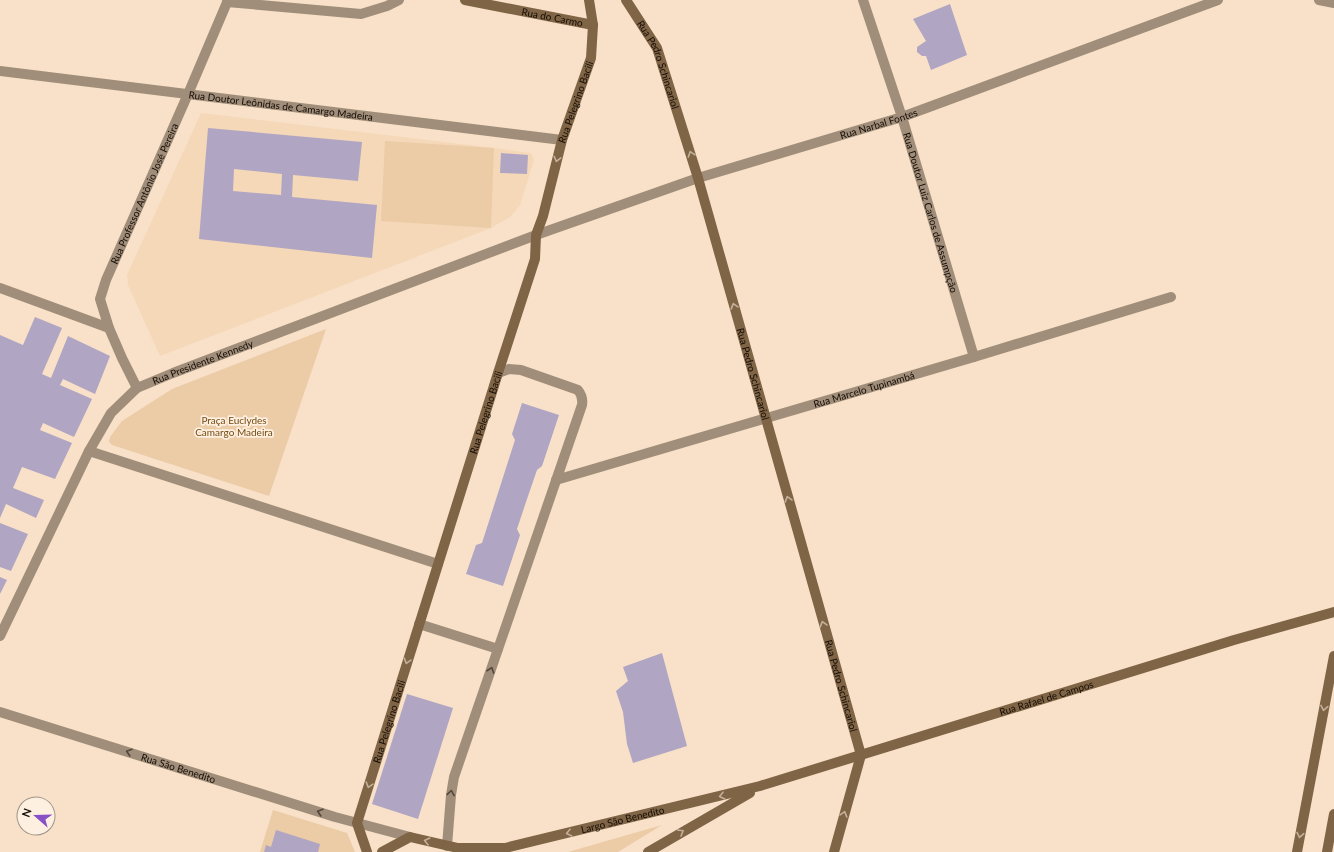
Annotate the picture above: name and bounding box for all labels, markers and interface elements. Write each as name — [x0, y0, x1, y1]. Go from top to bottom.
street label: Rua do Carmo — [521, 5, 584, 29]
street label: Rua Pedro Schincariol — [635, 18, 682, 110]
street label: Rua Pelegrino Bacili — [555, 59, 595, 145]
street label: Rua Doutor Leônidas de Camargo Madeira — [188, 88, 374, 123]
street label: Rua Narbal Fontes — [838, 106, 919, 141]
street label: Rua Professor Antônio José Pereira — [108, 121, 180, 266]
street label: Rua Doutor Luiz Carlos de Assumpção — [901, 131, 960, 294]
one-way arrow — [687, 151, 696, 158]
one-way arrow — [553, 155, 562, 162]
one-way arrow — [730, 303, 739, 310]
street label: Rua Pedro Schincariol — [735, 326, 772, 421]
street label: Rua Presidente Kennedy — [151, 337, 256, 387]
street label: Rua Pelegrino Bacili — [467, 369, 504, 455]
street label: Rua Marcelo Tupinambá — [812, 369, 916, 410]
park label: Praça Euclydes Camargo Madeira — [195, 414, 273, 438]
one-way arrow — [784, 495, 793, 502]
one-way arrow — [819, 620, 828, 627]
street label: Rua Pedro Schincariol — [823, 638, 860, 733]
one-way arrow — [403, 658, 412, 665]
one-way arrow — [486, 666, 495, 673]
street label: Rua Rafael de Campos — [998, 678, 1095, 718]
street label: Rua Pelegrino Bacili — [370, 679, 407, 765]
one-way arrow — [1320, 705, 1329, 711]
one-way arrow — [126, 749, 133, 757]
street label: Rua São Benedito — [140, 751, 218, 785]
one-way arrow — [365, 782, 374, 789]
one-way arrow — [446, 790, 455, 796]
one-way arrow — [719, 791, 725, 799]
north arrow — [16, 796, 56, 836]
street label: Largo São Benedito — [580, 803, 666, 835]
text: N — [19, 806, 34, 819]
one-way arrow — [317, 808, 324, 817]
one-way arrow — [839, 811, 848, 818]
one-way arrow — [565, 828, 572, 837]
one-way arrow — [677, 830, 684, 837]
one-way arrow — [1296, 832, 1304, 839]
one-way arrow — [424, 837, 431, 846]

